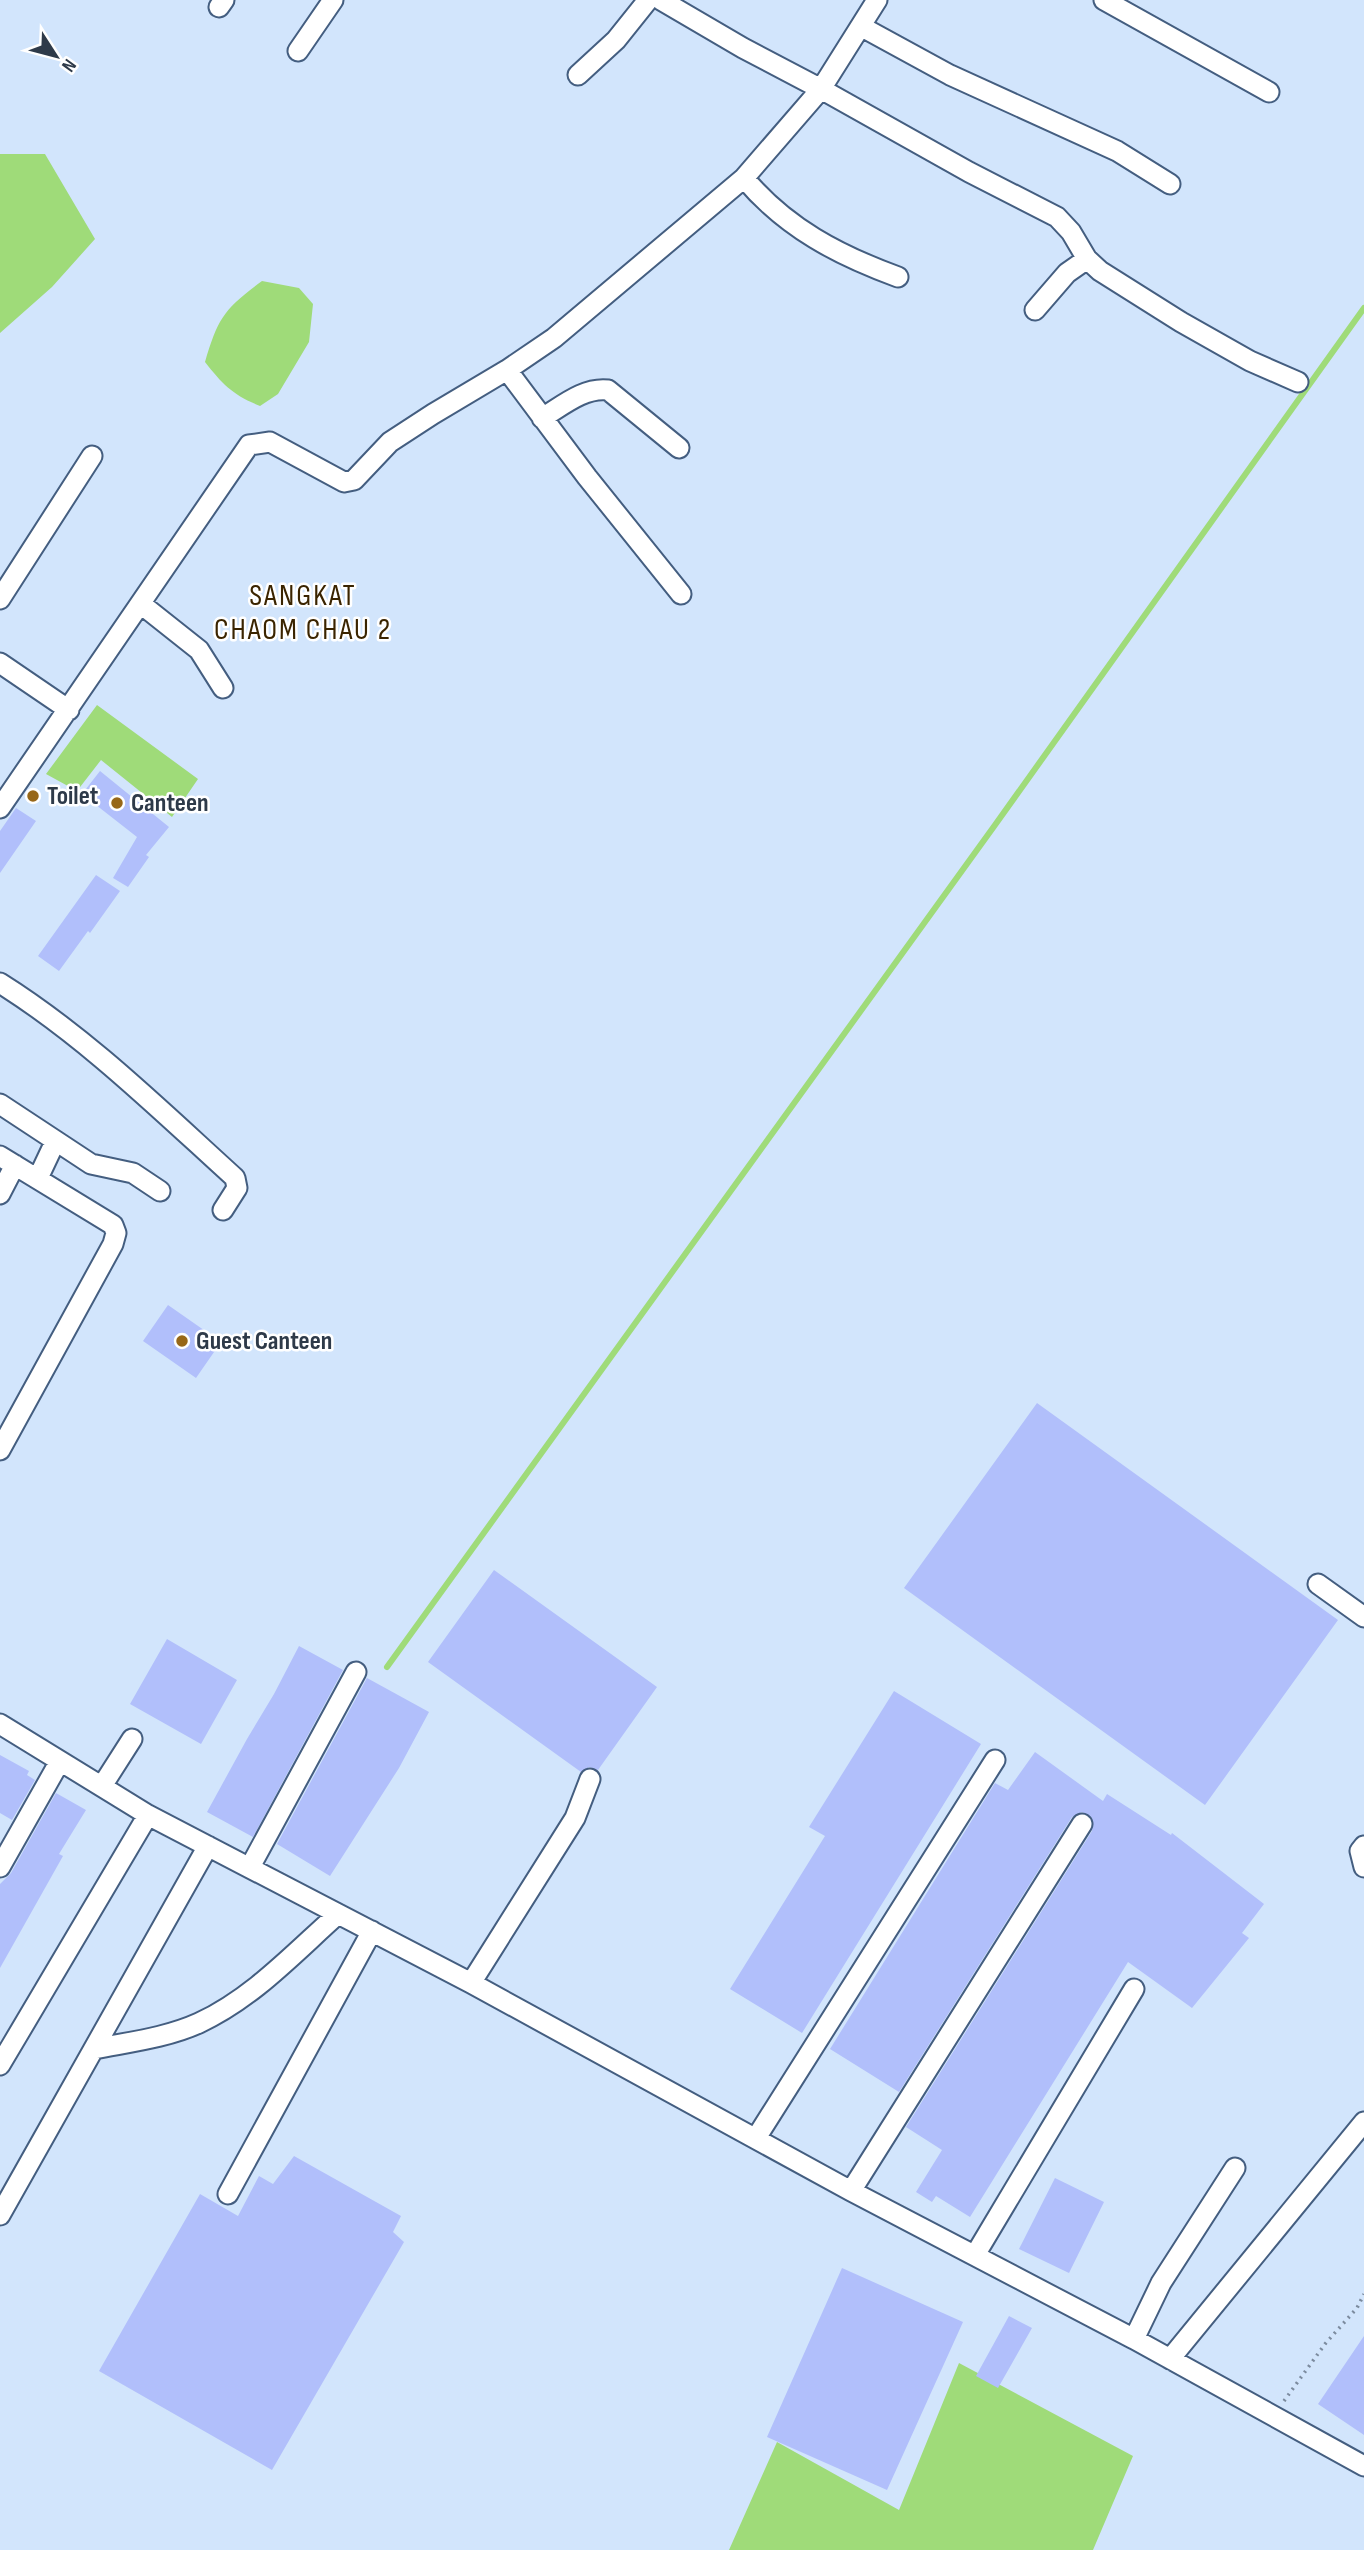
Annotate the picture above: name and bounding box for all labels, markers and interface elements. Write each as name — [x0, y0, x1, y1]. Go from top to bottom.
north arrow — [21, 21, 91, 91]
text: N — [56, 54, 81, 76]
district label: SANGKAT CHAOM CHAU 2 — [214, 578, 392, 648]
place label: Toilet — [47, 781, 99, 812]
marker: Toilet — [25, 788, 41, 804]
place label: Canteen — [131, 788, 209, 819]
marker: Canteen — [109, 795, 125, 811]
place label: Guest Canteen — [196, 1326, 332, 1357]
marker: Guest Canteen — [174, 1333, 190, 1349]

